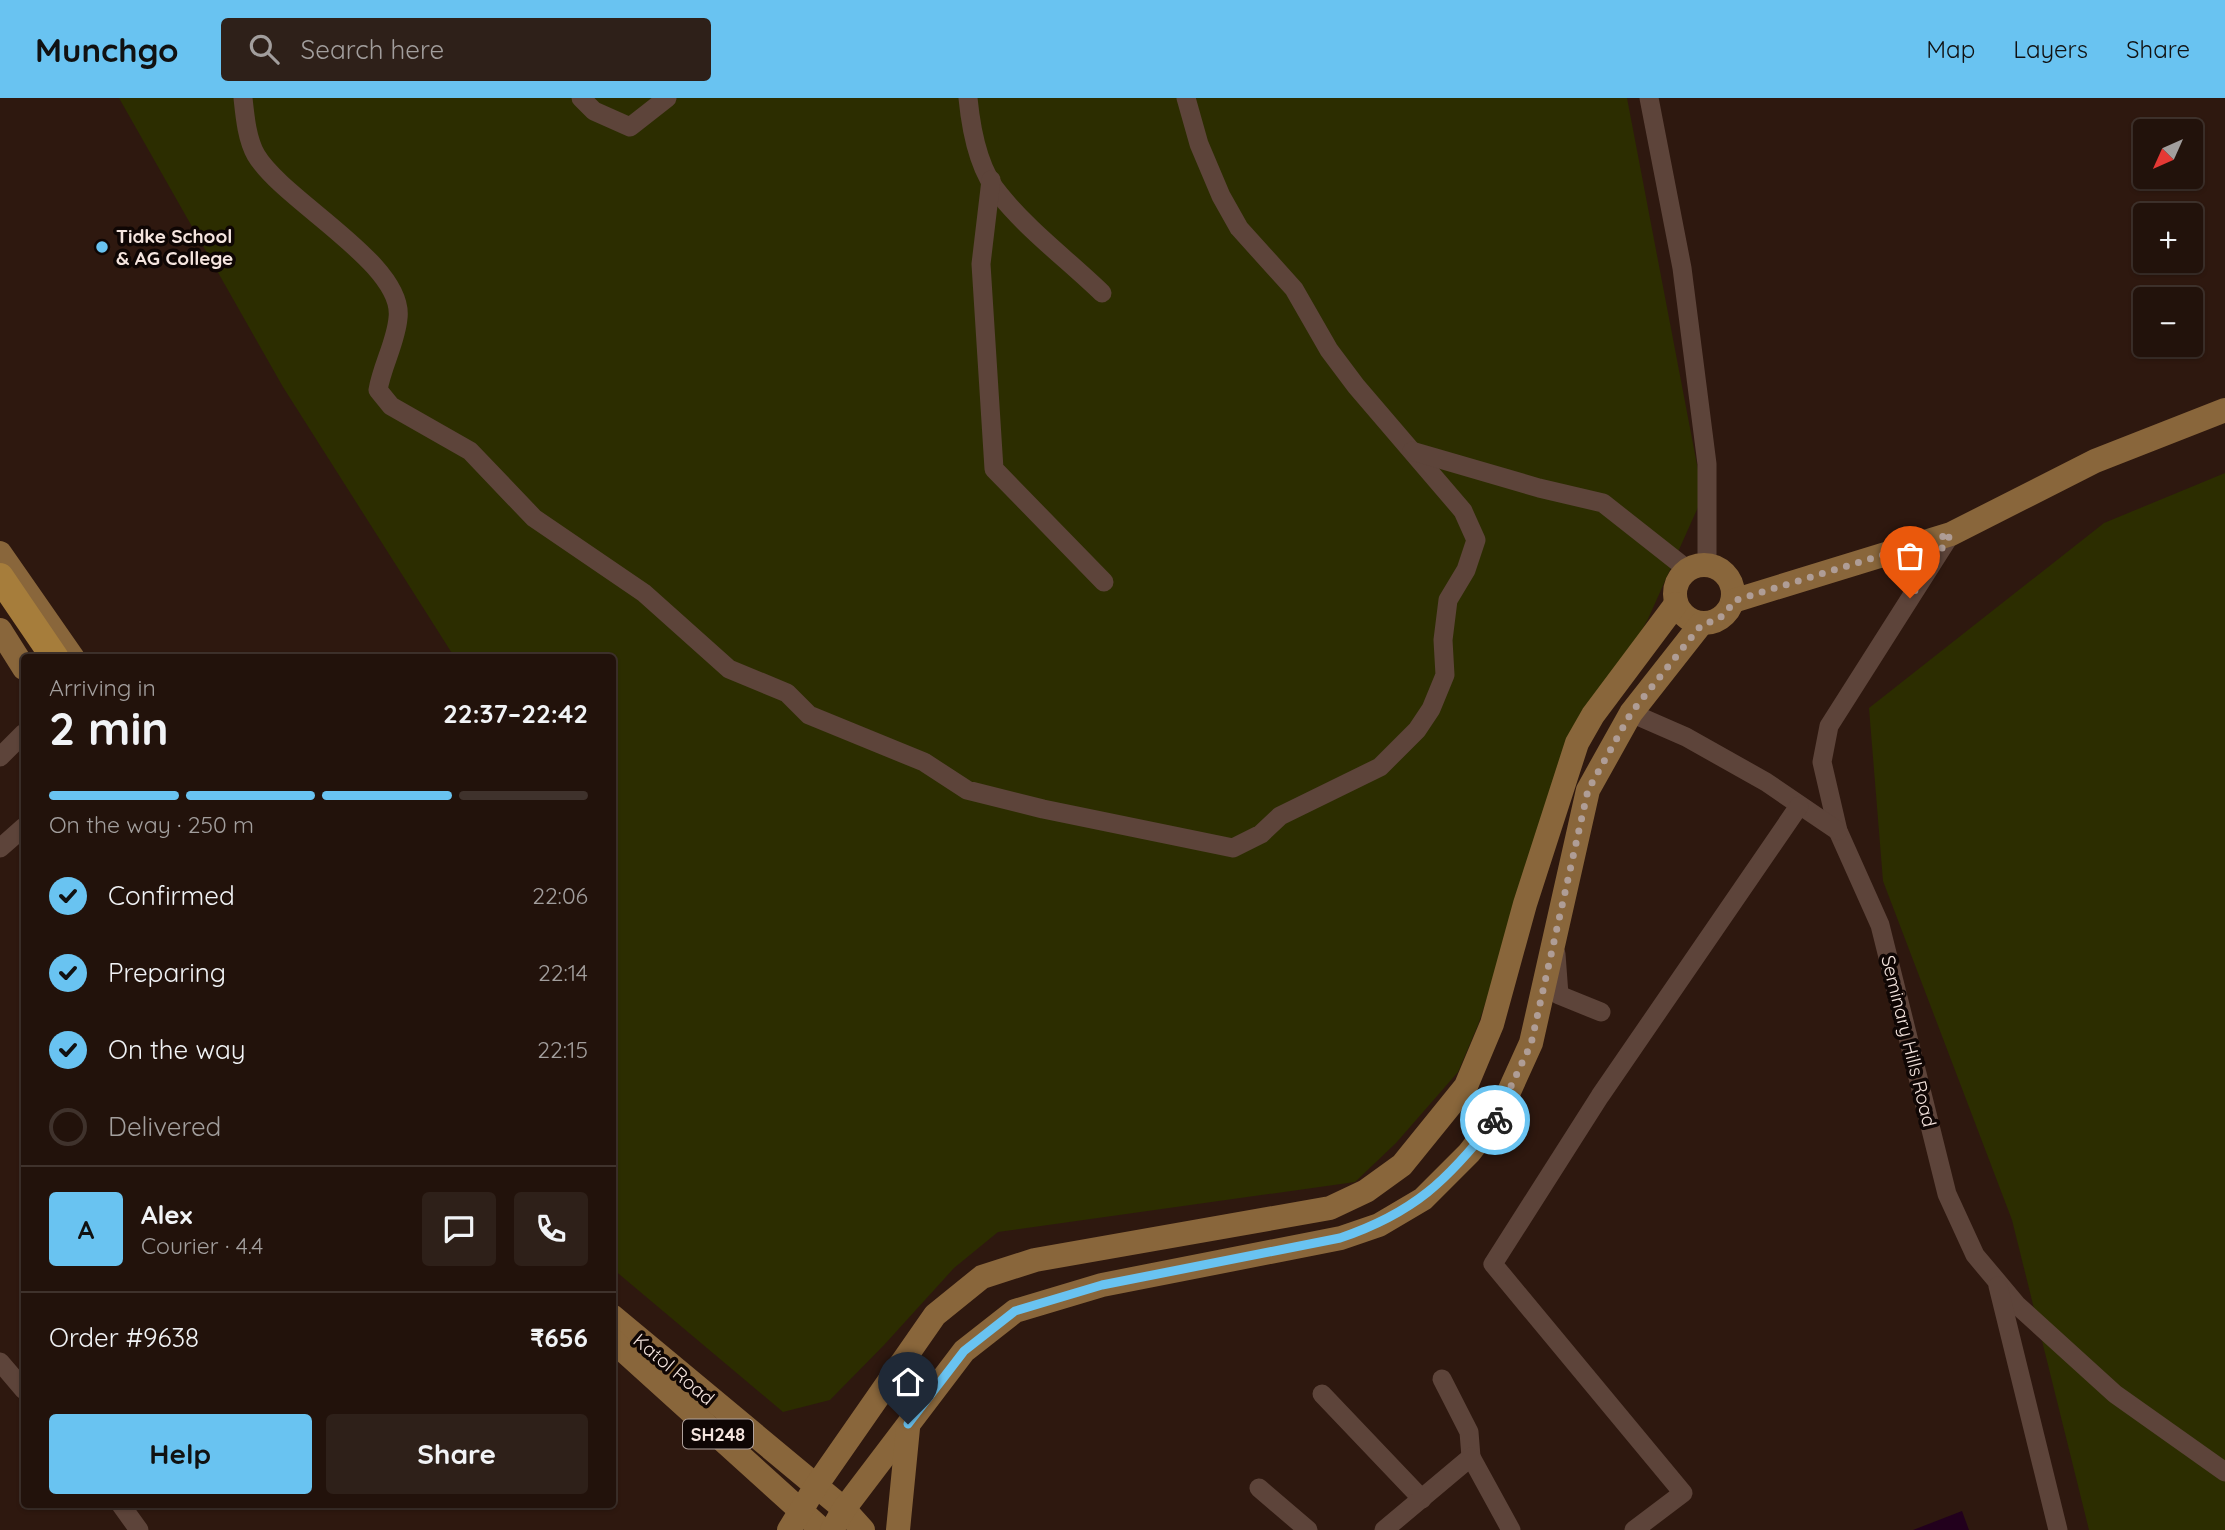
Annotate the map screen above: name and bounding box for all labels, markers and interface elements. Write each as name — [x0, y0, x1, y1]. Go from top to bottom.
search box — [221, 18, 711, 81]
text: Munchgo — [35, 29, 179, 70]
icon: search — [245, 30, 283, 68]
text: Search here — [301, 33, 444, 66]
text: Map — [1926, 34, 1975, 64]
text: Layers — [2013, 34, 2088, 64]
text: Share — [2126, 34, 2190, 64]
north arrow — [2133, 119, 2203, 189]
map controls — [2133, 119, 2203, 357]
button: + — [2133, 203, 2203, 273]
place label: Tidke School & AG College — [116, 224, 233, 270]
marker: Tidke School & AG College — [94, 239, 110, 255]
button: − — [2133, 287, 2203, 357]
pin — [1880, 526, 1940, 598]
icon: bag — [1891, 537, 1929, 575]
text: Arriving in — [49, 673, 156, 702]
text: 22:37–22:42 — [443, 697, 588, 730]
text: 2 min — [49, 699, 169, 757]
text: On the way · 250 m — [49, 810, 254, 839]
icon: check — [49, 877, 87, 915]
text: Confirmed — [108, 879, 235, 912]
text: 22:06 — [532, 881, 588, 910]
street label: Seminary Hills Road — [1876, 953, 1942, 1129]
icon: check — [49, 954, 87, 992]
text: Preparing — [108, 956, 226, 989]
text: 22:14 — [538, 958, 588, 987]
icon: check — [49, 1031, 87, 1069]
text: On the way — [108, 1033, 246, 1066]
text: 22:15 — [537, 1035, 588, 1064]
courier — [1460, 1085, 1530, 1155]
icon: bike — [1476, 1101, 1514, 1139]
text: Delivered — [108, 1110, 221, 1143]
button: chat — [422, 1192, 496, 1266]
button: phone — [514, 1192, 588, 1266]
text: Alex — [141, 1198, 192, 1231]
text: A — [78, 1213, 94, 1246]
text: Courier · 4.4 — [141, 1231, 263, 1260]
text: Order #9638 — [49, 1321, 199, 1354]
text: ₹656 — [530, 1321, 588, 1354]
street label: Katol Road — [628, 1328, 720, 1410]
pin — [878, 1352, 938, 1424]
icon: home — [889, 1363, 927, 1401]
button: Help — [49, 1414, 312, 1494]
button: Share — [326, 1414, 588, 1494]
road number: SH248 — [683, 1420, 753, 1448]

